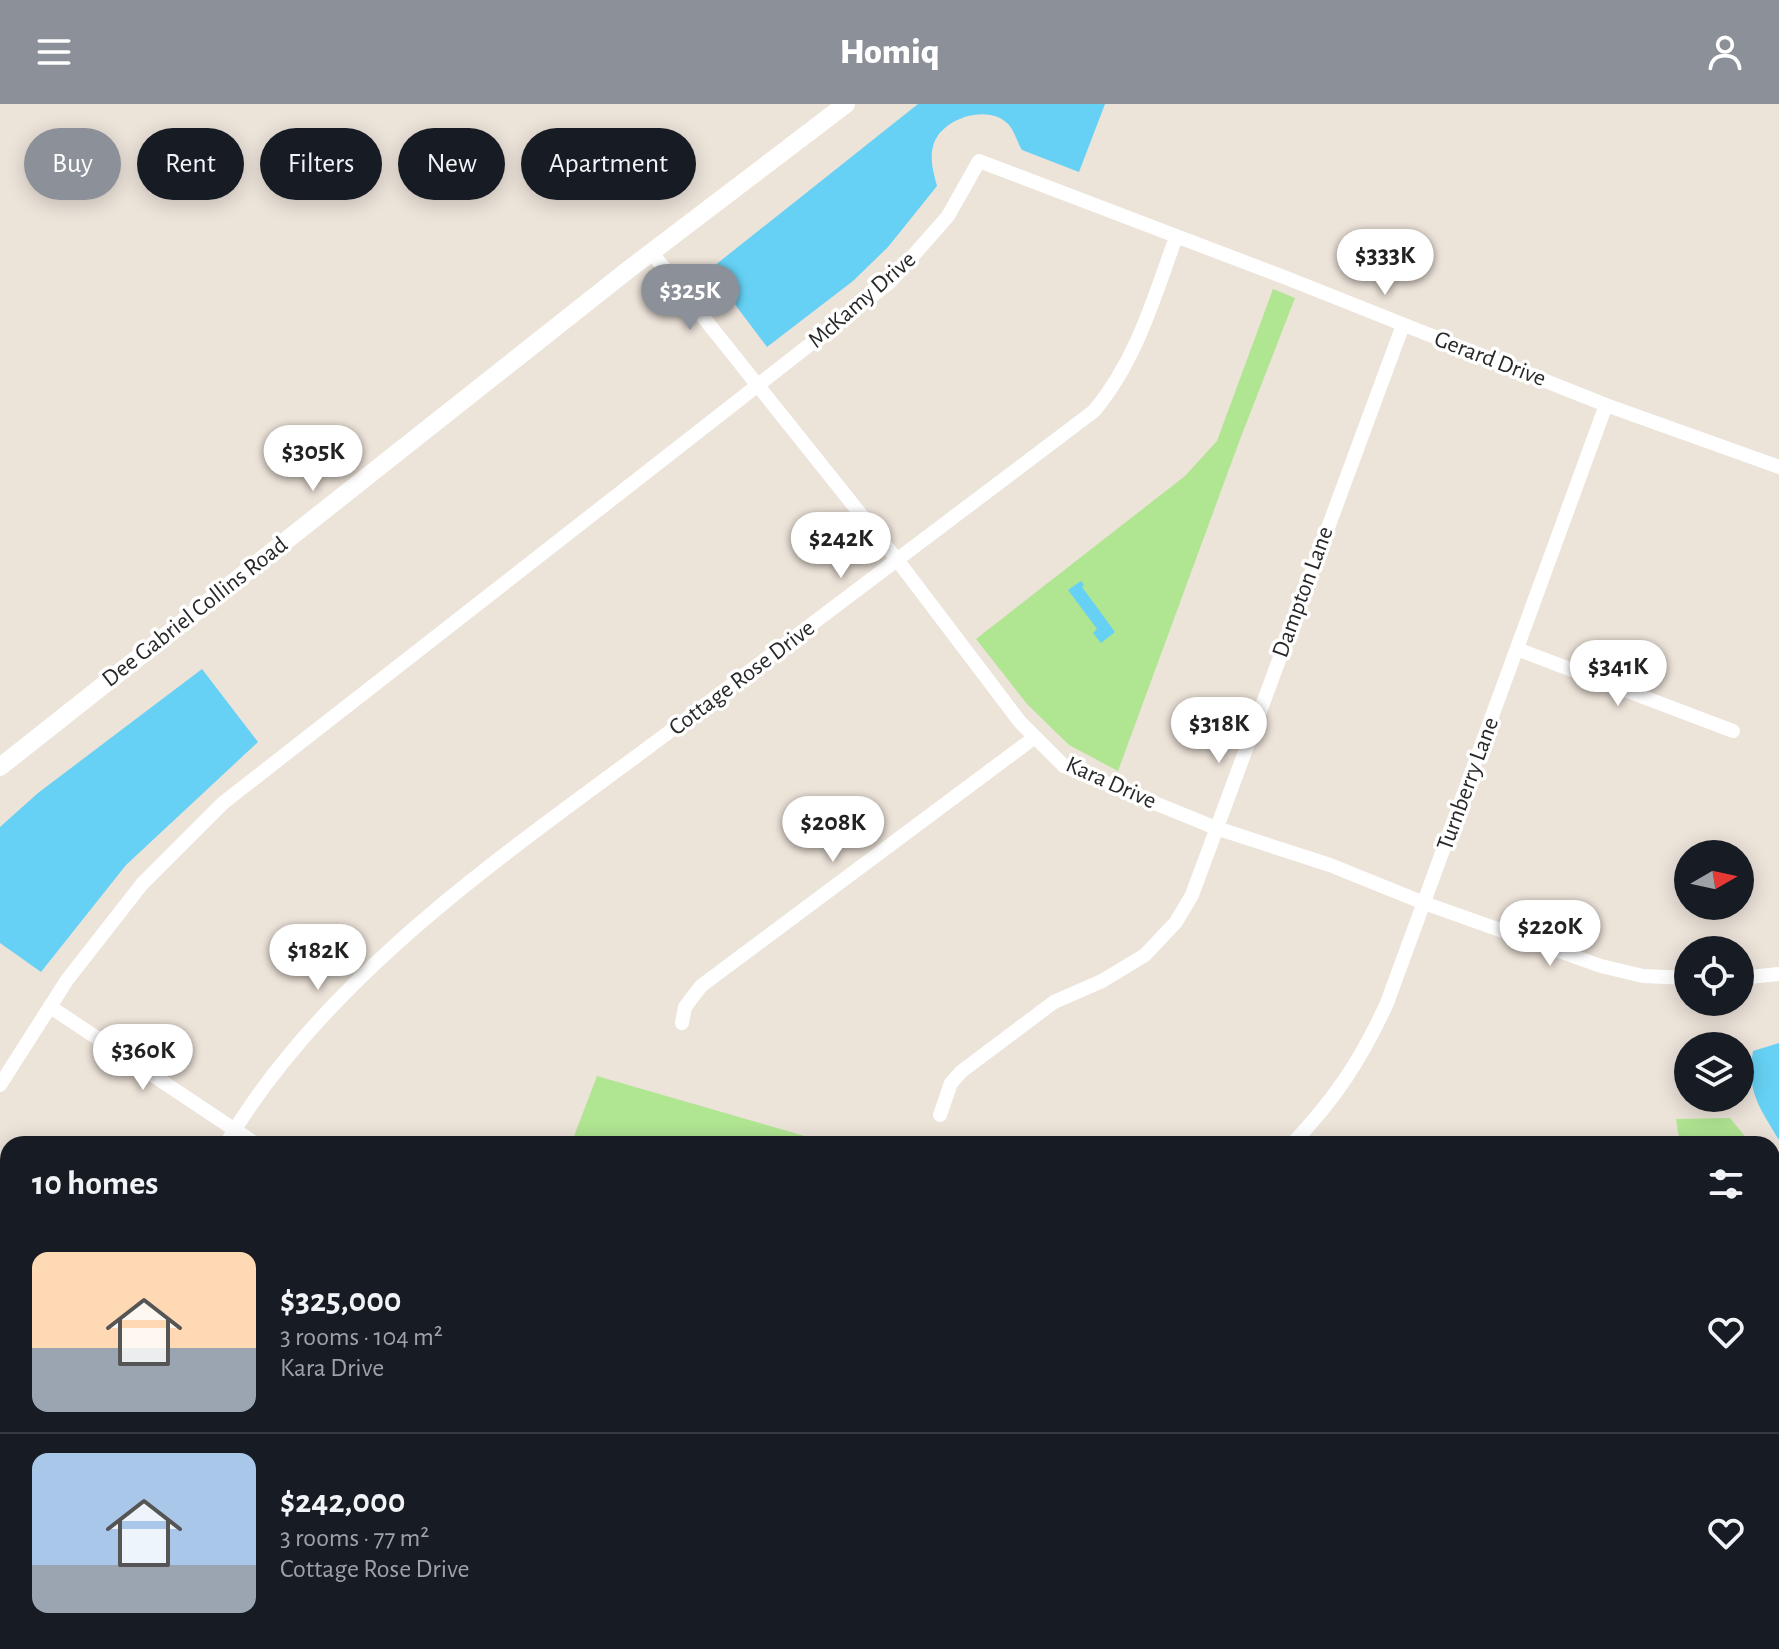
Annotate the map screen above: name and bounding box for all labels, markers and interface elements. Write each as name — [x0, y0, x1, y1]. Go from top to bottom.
icon: menu — [32, 30, 76, 74]
icon: person — [1703, 30, 1747, 74]
text: Homiq — [839, 34, 940, 70]
chip: Buy — [24, 128, 121, 200]
chip: Rent — [137, 128, 244, 200]
chip: Filters — [260, 128, 382, 200]
chip: New — [398, 128, 505, 200]
chip: Apartment — [521, 128, 696, 200]
pin: $333K — [1329, 229, 1441, 297]
text: $333K — [1355, 242, 1415, 268]
street label: McKamy Drive — [804, 247, 920, 353]
pin: $325K — [634, 264, 746, 332]
text: $325K — [659, 277, 721, 303]
street label: Gerard Drive — [1431, 327, 1549, 391]
pin: $305K — [257, 425, 369, 493]
text: $305K — [282, 438, 344, 464]
pin: $242K — [785, 512, 897, 580]
street label: Dampton Lane — [1268, 523, 1338, 661]
text: $242K — [809, 525, 873, 551]
street label: Dee Gabriel Collins Road — [98, 532, 292, 692]
street label: Cottage Rose Drive — [665, 616, 819, 740]
pin: $341K — [1562, 640, 1674, 708]
text: $341K — [1588, 653, 1648, 679]
pin: $318K — [1163, 697, 1275, 765]
text: $318K — [1189, 710, 1249, 736]
street label: Turnberry Lane — [1433, 714, 1503, 854]
street label: Kara Drive — [1062, 752, 1160, 814]
pin: $208K — [777, 796, 889, 864]
text: $208K — [800, 809, 866, 835]
north arrow — [1674, 840, 1754, 920]
map controls — [1674, 840, 1754, 1112]
pin: $220K — [1494, 900, 1606, 968]
text: $220K — [1518, 913, 1582, 939]
pin: $182K — [262, 924, 374, 992]
button: locate — [1674, 936, 1754, 1016]
text: $182K — [287, 937, 349, 963]
pin: $360K — [87, 1024, 199, 1092]
button: layers — [1674, 1032, 1754, 1112]
text: $360K — [111, 1037, 175, 1063]
icon: filters — [1704, 1162, 1748, 1206]
text: 10 homes — [32, 1167, 158, 1201]
icon: home — [96, 1284, 192, 1380]
text: $325,000 — [280, 1284, 402, 1318]
icon: heart — [1704, 1310, 1748, 1354]
text: 3 rooms · 104 m² — [280, 1324, 443, 1350]
text: Kara Drive — [280, 1355, 384, 1381]
icon: home — [96, 1485, 192, 1581]
text: $242,000 — [280, 1485, 405, 1519]
icon: heart — [1704, 1511, 1748, 1555]
text: 3 rooms · 77 m² — [280, 1525, 429, 1551]
text: Cottage Rose Drive — [280, 1556, 470, 1582]

